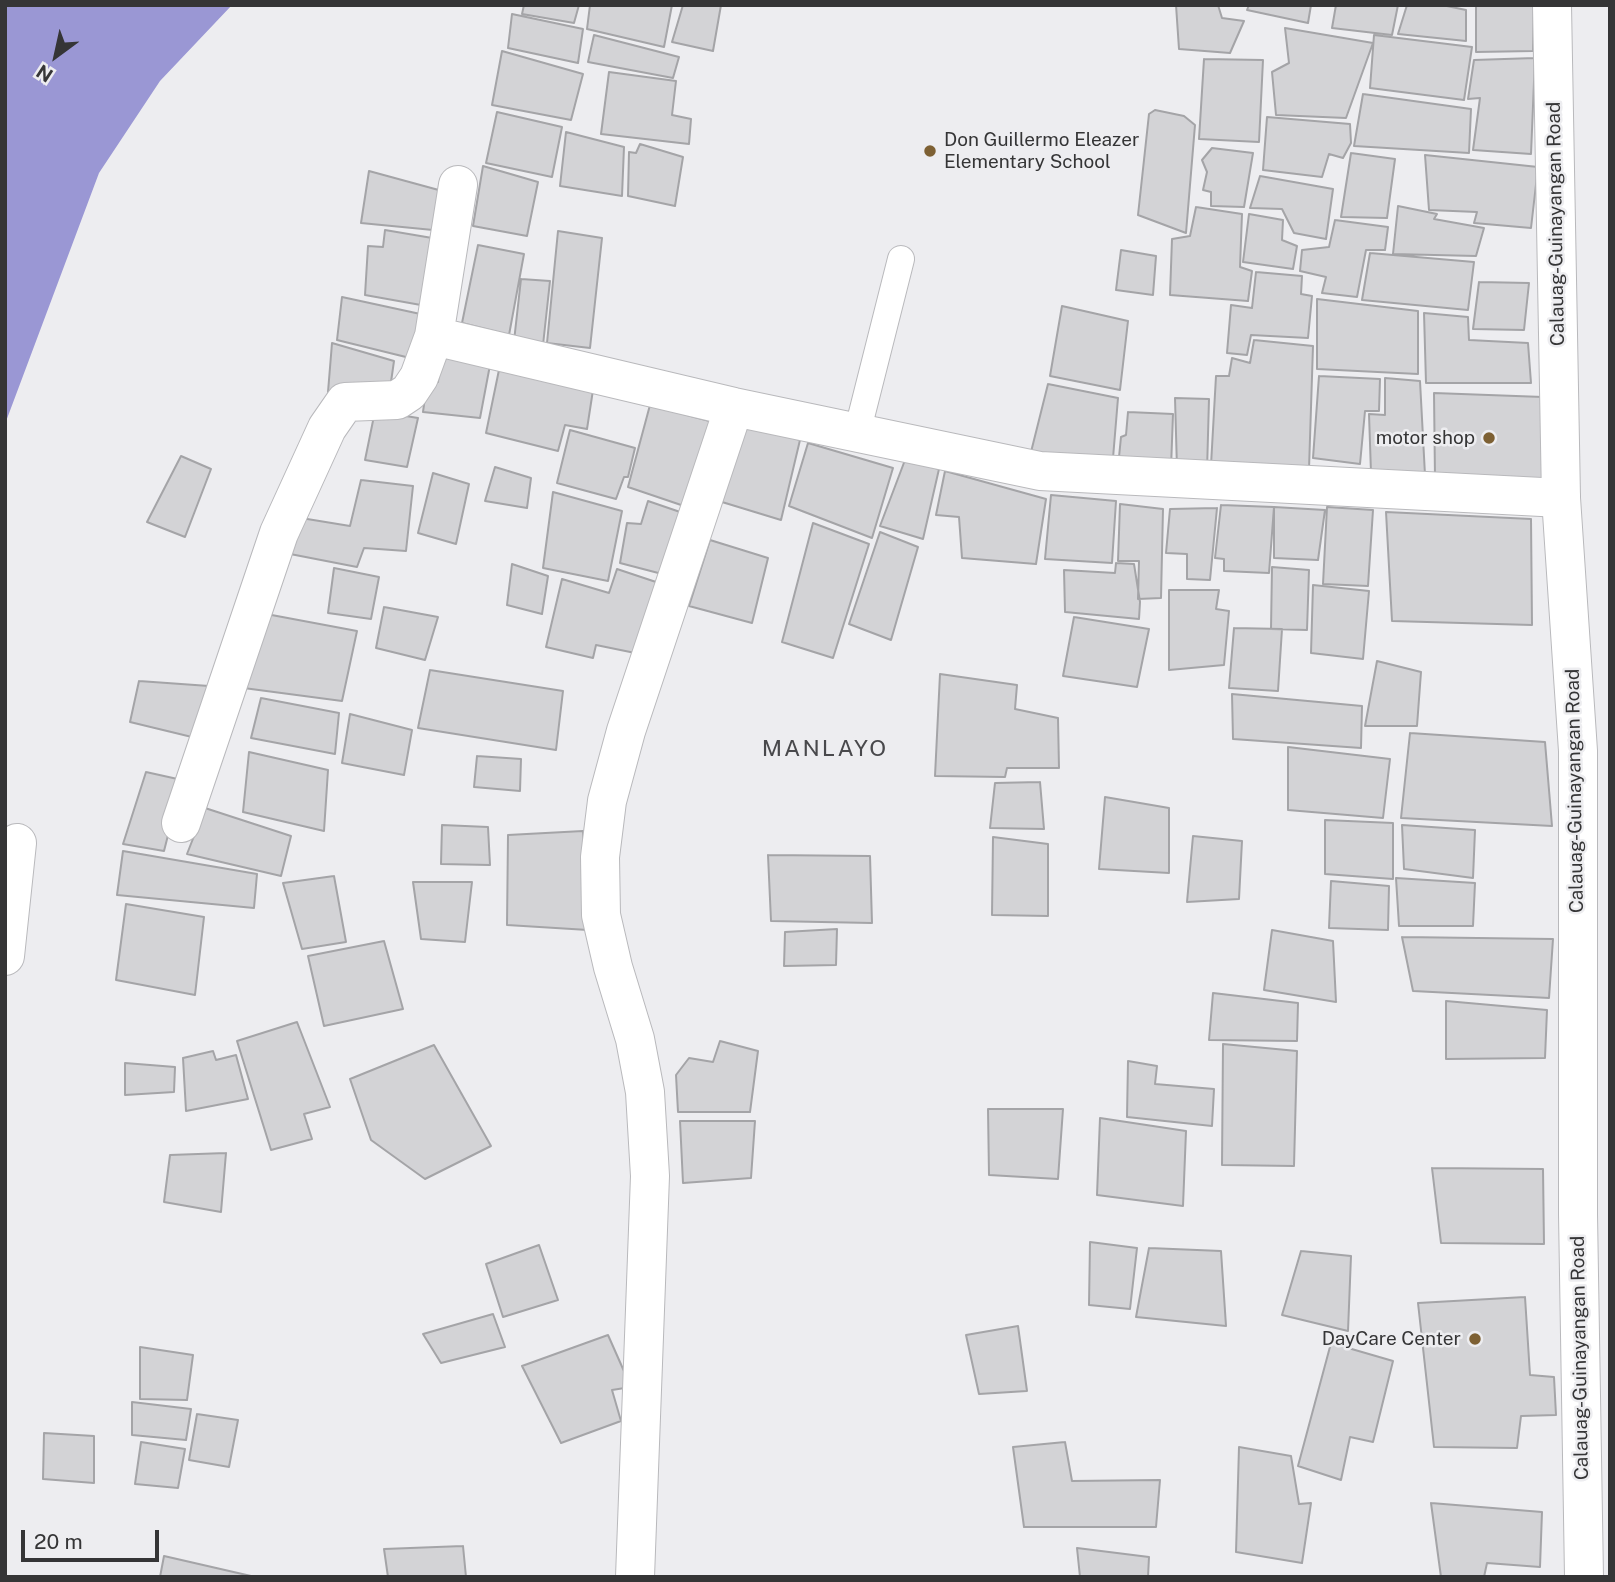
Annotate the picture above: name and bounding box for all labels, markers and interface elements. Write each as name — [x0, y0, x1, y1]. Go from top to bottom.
north arrow — [21, 21, 91, 91]
text: N — [32, 60, 57, 87]
street label: Calauag-Guinayangan Road — [1542, 102, 1570, 346]
place label: Don Guillermo Eleazer Elementary School — [944, 129, 1139, 173]
marker: Don Guillermo Eleazer Elementary School — [922, 143, 938, 159]
place label: motor shop — [1376, 427, 1475, 449]
marker: motor shop — [1481, 430, 1497, 446]
street label: Calauag-Guinayangan Road — [1561, 669, 1589, 913]
district label: MANLAYO — [763, 735, 887, 763]
street label: Calauag-Guinayangan Road — [1566, 1236, 1594, 1480]
place label: DayCare Center — [1322, 1328, 1461, 1350]
marker: DayCare Center — [1467, 1331, 1483, 1347]
scale bar — [24, 1516, 163, 1560]
text: 20 m — [34, 1529, 83, 1554]

